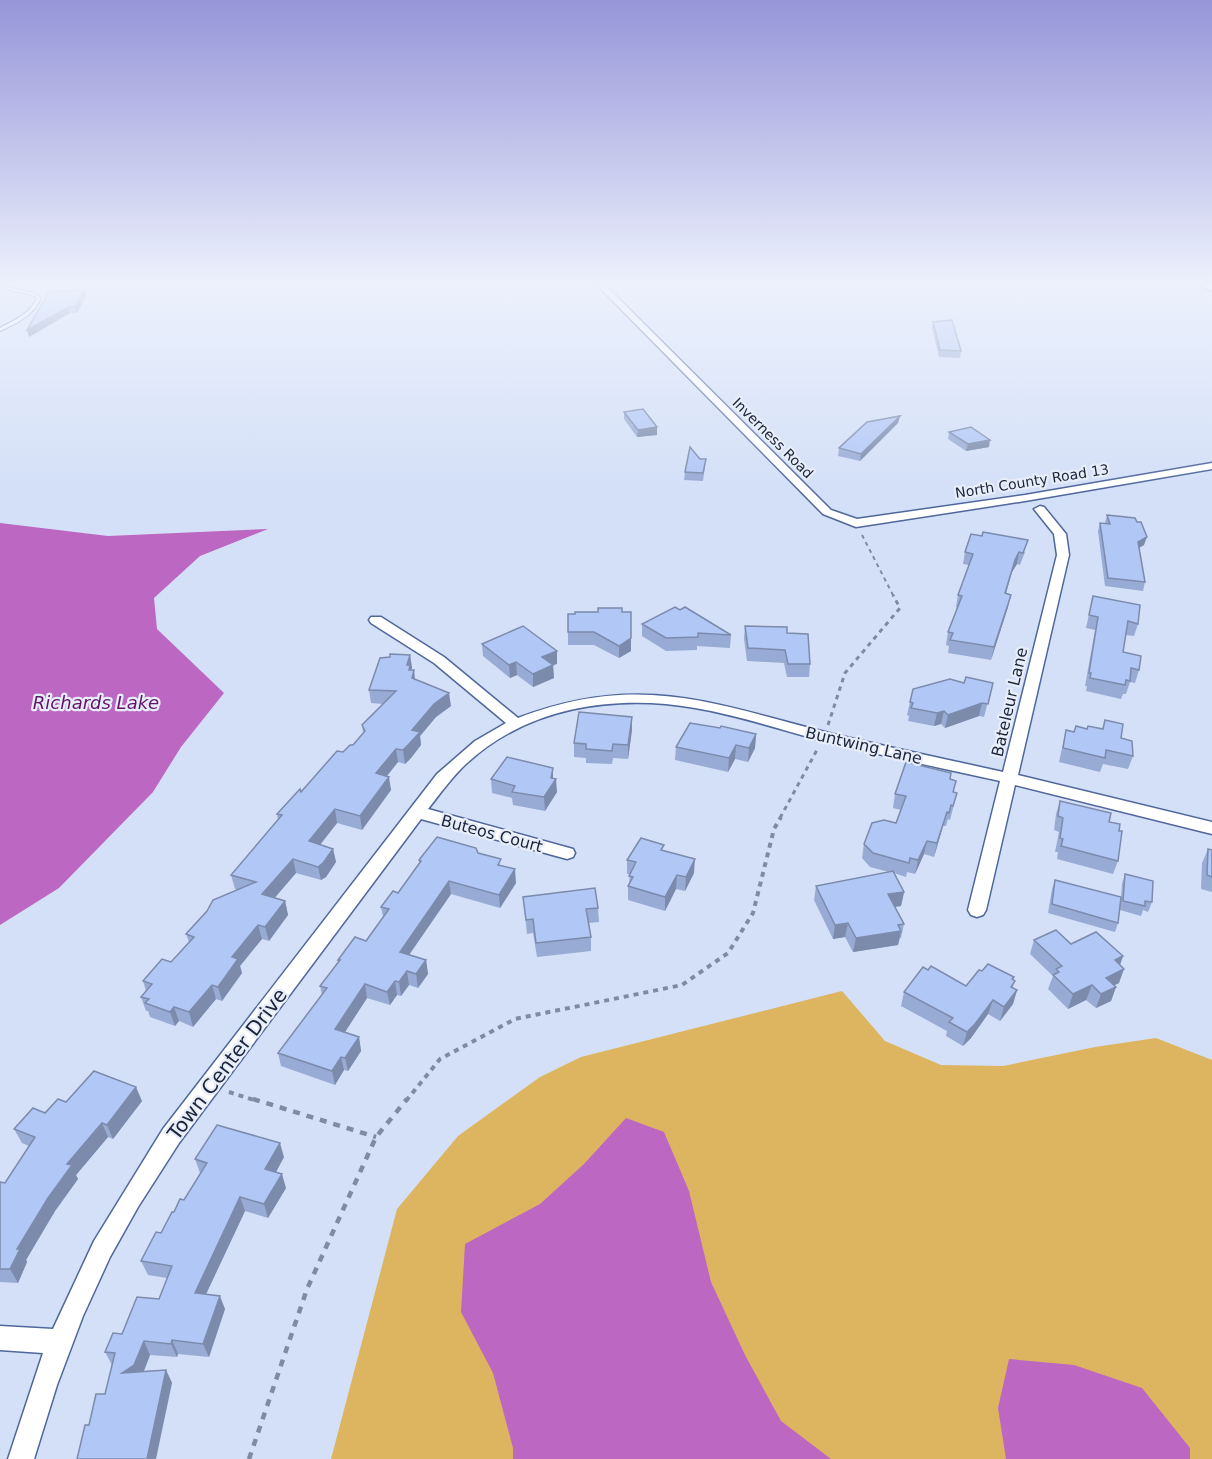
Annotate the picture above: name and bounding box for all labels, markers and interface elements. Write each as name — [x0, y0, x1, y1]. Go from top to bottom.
street label: Inverness Road — [729, 394, 817, 482]
street label: North County Road 13 — [954, 461, 1110, 501]
street label: Bateleur Lane — [988, 646, 1031, 759]
water label: Richards Lake — [33, 692, 159, 713]
street label: Buntwing Lane — [804, 723, 924, 768]
street label: Buteos Court — [439, 811, 545, 856]
street label: Town Center Drive — [162, 984, 292, 1145]

